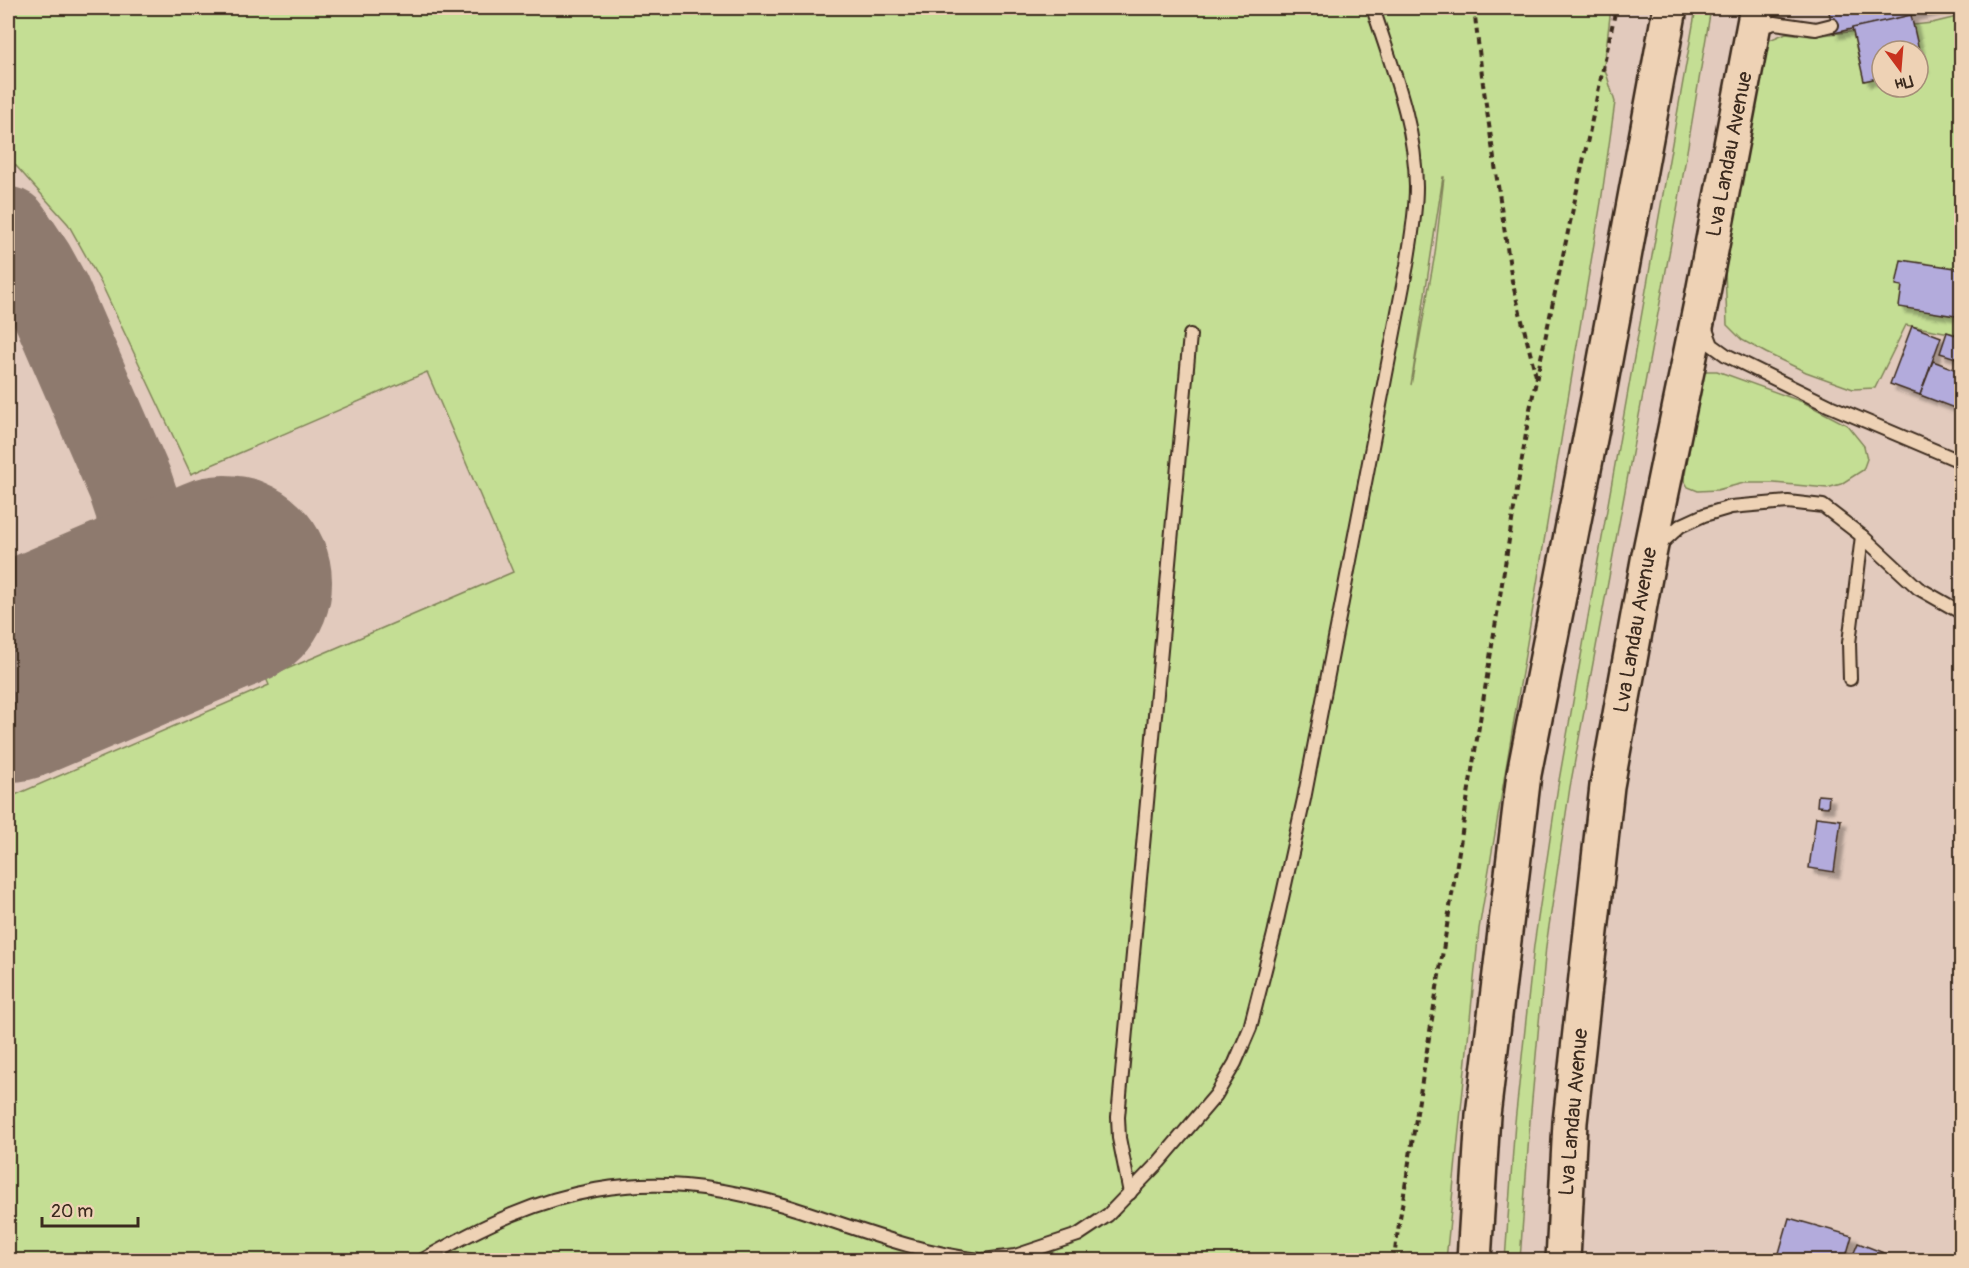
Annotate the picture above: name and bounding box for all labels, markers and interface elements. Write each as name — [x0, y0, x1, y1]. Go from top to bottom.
north arrow — [1870, 39, 1930, 99]
street label: Lva Landau Avenue — [1700, 69, 1759, 239]
text: Пн — [1893, 70, 1915, 94]
street label: Lva Landau Avenue — [1608, 544, 1663, 715]
street label: Lva Landau Avenue — [1553, 1027, 1594, 1197]
scale bar — [42, 1190, 138, 1228]
text: 20 m — [51, 1200, 93, 1223]

